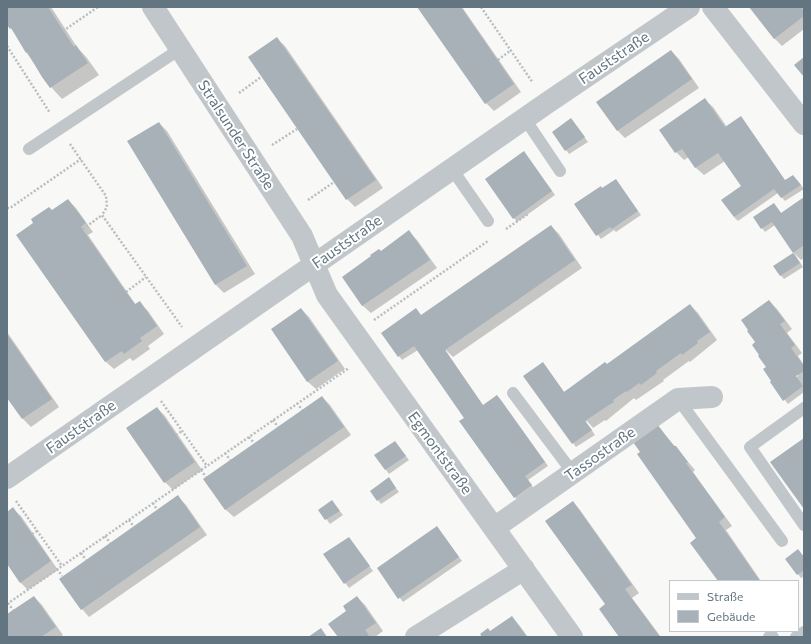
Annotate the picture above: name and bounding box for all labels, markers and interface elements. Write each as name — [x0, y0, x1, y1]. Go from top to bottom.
street label: Fauststraße — [575, 28, 653, 88]
street label: Stralsunder Straße — [194, 77, 278, 193]
street label: Fauststraße — [309, 211, 385, 273]
street label: Fauststraße — [43, 396, 119, 458]
street label: Egmontstraße — [404, 408, 476, 498]
street label: Tassostraße — [561, 423, 639, 485]
legend — [669, 580, 799, 632]
text: Straße — [707, 589, 743, 603]
text: Gebäude — [707, 609, 755, 623]

